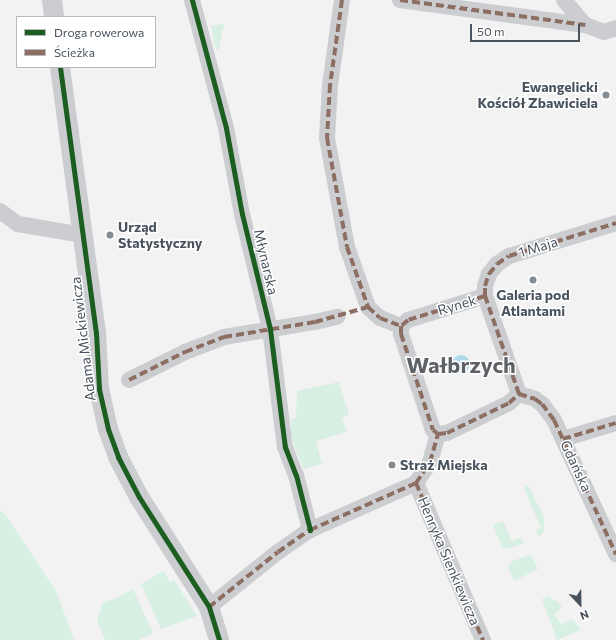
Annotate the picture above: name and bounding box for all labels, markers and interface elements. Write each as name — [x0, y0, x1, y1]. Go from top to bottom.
legend — [16, 16, 156, 68]
scale bar — [472, 16, 582, 42]
text: 50 m — [477, 24, 505, 38]
text: Droga rowerowa — [54, 25, 144, 39]
text: Ścieżka — [54, 45, 95, 59]
place label: Ewangelicki Kościół Zbawiciela — [478, 79, 598, 112]
marker: Ewangelicki Kościół Zbawiciela — [601, 90, 611, 100]
place label: Urząd Statystyczny — [118, 219, 202, 252]
street label: Młynarska — [250, 228, 282, 296]
marker: Urząd Statystyczny — [105, 230, 115, 240]
street label: 1 Maja — [516, 233, 560, 261]
marker: Galeria pod Atlantami — [528, 275, 538, 285]
street label: Adama Mickiewicza — [67, 276, 99, 402]
place label: Galeria pod Atlantami — [496, 287, 570, 320]
street label: Rynek — [436, 291, 478, 319]
district label: Wałbrzych — [406, 352, 516, 378]
street label: Gdańska — [557, 438, 595, 494]
place label: Straż Miejska — [400, 457, 488, 473]
marker: Straż Miejska — [387, 460, 397, 470]
street label: Henryka Sienkiewicza — [414, 494, 484, 628]
north arrow — [560, 584, 600, 624]
text: N — [578, 608, 591, 623]

